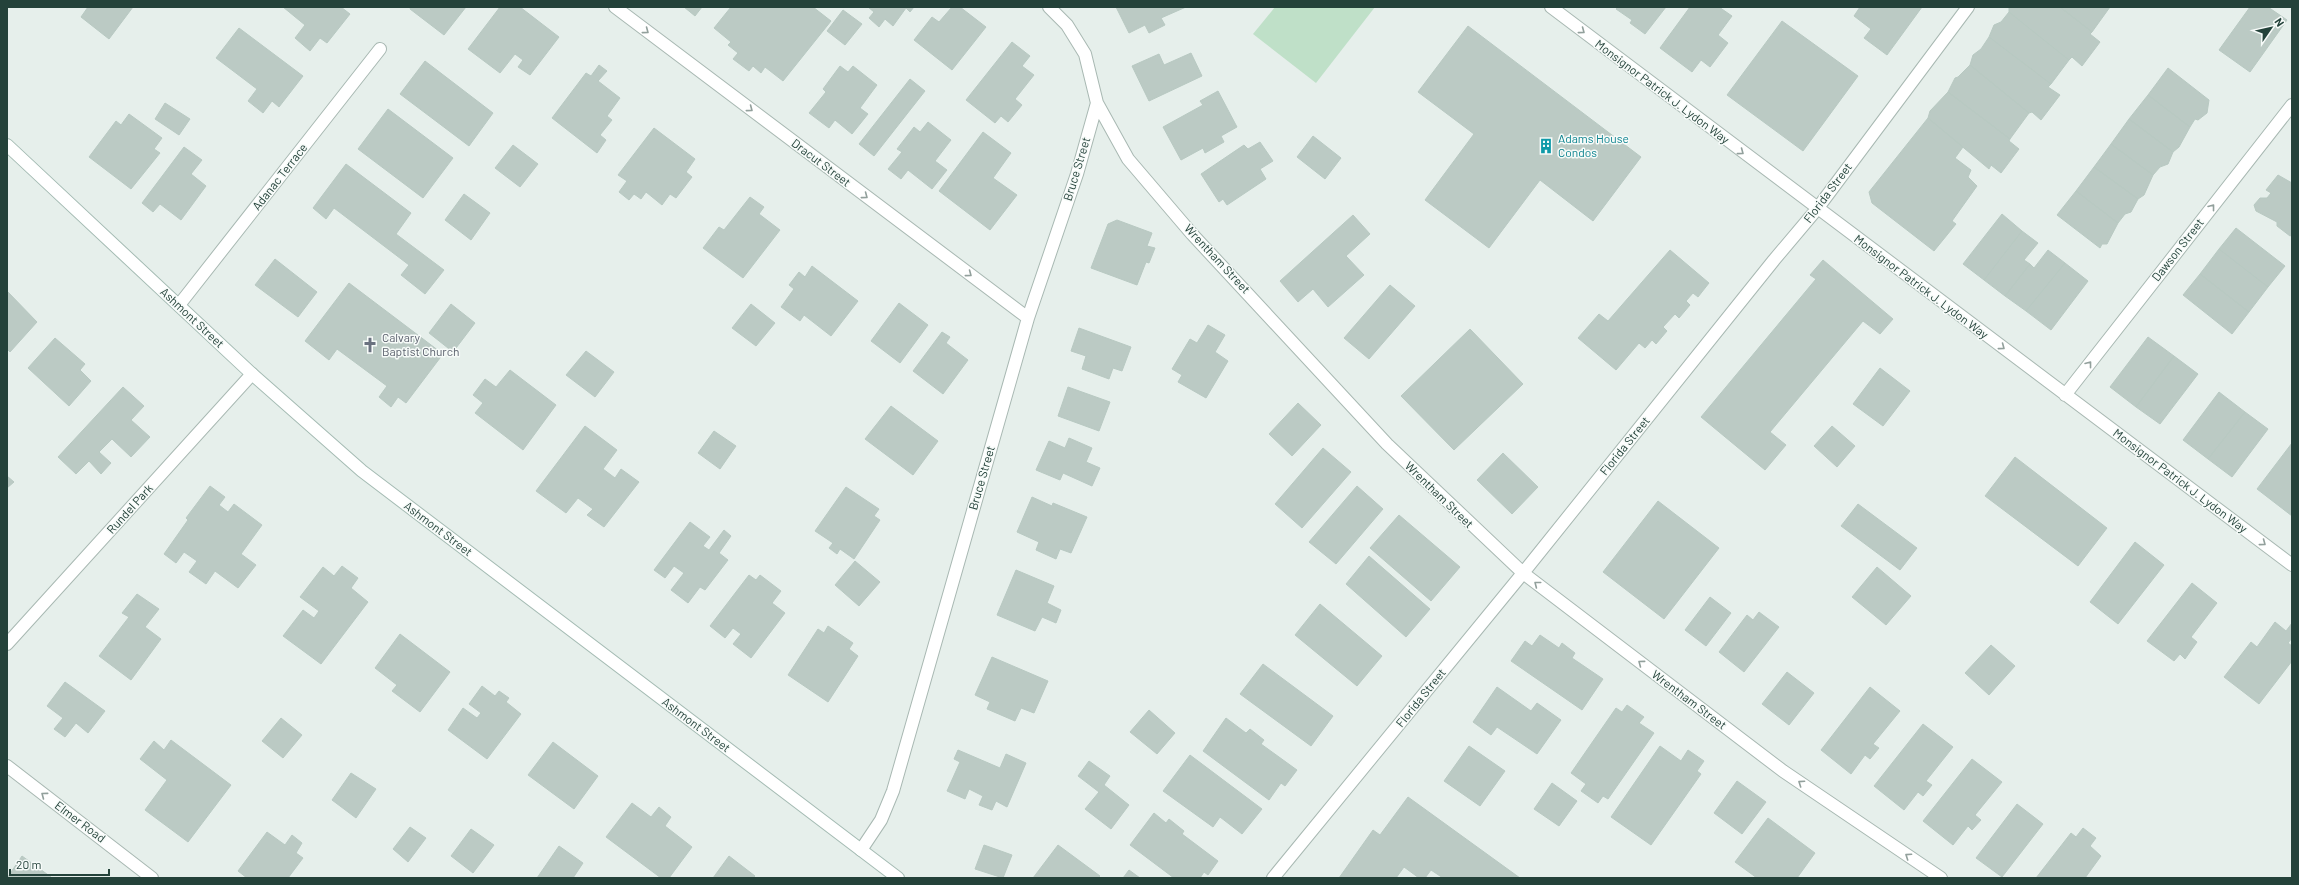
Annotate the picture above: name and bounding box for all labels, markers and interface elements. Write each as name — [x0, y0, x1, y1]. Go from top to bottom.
north arrow — [2251, 8, 2291, 48]
text: N — [2272, 15, 2287, 29]
one-way arrow — [642, 26, 649, 33]
one-way arrow — [1577, 26, 1584, 33]
street label: Monsignor Patrick J. Lydon Way — [1593, 36, 1733, 146]
one-way arrow — [745, 104, 752, 111]
place label: Adams House Condos — [1558, 131, 1629, 159]
street label: Bruce Street — [1060, 135, 1092, 202]
street label: Dracut Street — [789, 136, 854, 189]
building icon: Adams House Condos — [1537, 137, 1555, 155]
street label: Adanac Terrace — [249, 140, 310, 213]
one-way arrow — [1737, 147, 1744, 154]
street label: Florida Street — [1800, 160, 1854, 225]
one-way arrow — [860, 191, 867, 198]
one-way arrow — [2207, 204, 2214, 211]
street label: Dawson Street — [2148, 215, 2206, 283]
street label: Wrentham Street — [1182, 221, 1253, 296]
street label: Monsignor Patrick J. Lydon Way — [1852, 231, 1992, 341]
one-way arrow — [964, 269, 971, 276]
street label: Ashmont Street — [158, 284, 227, 350]
place label: Calvary Baptist Church — [382, 330, 459, 358]
church icon: Calvary Baptist Church — [361, 336, 379, 354]
one-way arrow — [1997, 343, 2004, 350]
one-way arrow — [2084, 362, 2091, 369]
street label: Florida Street — [1596, 413, 1652, 478]
street label: Monsignor Patrick J. Lydon Way — [2111, 425, 2251, 535]
street label: Bruce Street — [965, 444, 997, 511]
street label: Wrentham Street — [1403, 458, 1477, 530]
street label: Rundel Park — [103, 481, 155, 536]
street label: Ashmont Street — [402, 498, 476, 558]
one-way arrow — [2258, 538, 2265, 545]
one-way arrow — [1535, 582, 1542, 589]
one-way arrow — [1638, 661, 1645, 668]
street label: Florida Street — [1392, 665, 1448, 730]
street label: Wrentham Street — [1650, 667, 1730, 732]
street label: Ashmont Street — [660, 694, 734, 754]
one-way arrow — [1798, 780, 1805, 788]
one-way arrow — [41, 792, 48, 799]
street label: Elmer Road — [53, 798, 109, 845]
scale bar — [10, 851, 109, 877]
one-way arrow — [1906, 854, 1913, 861]
text: 20 m — [16, 857, 42, 871]

